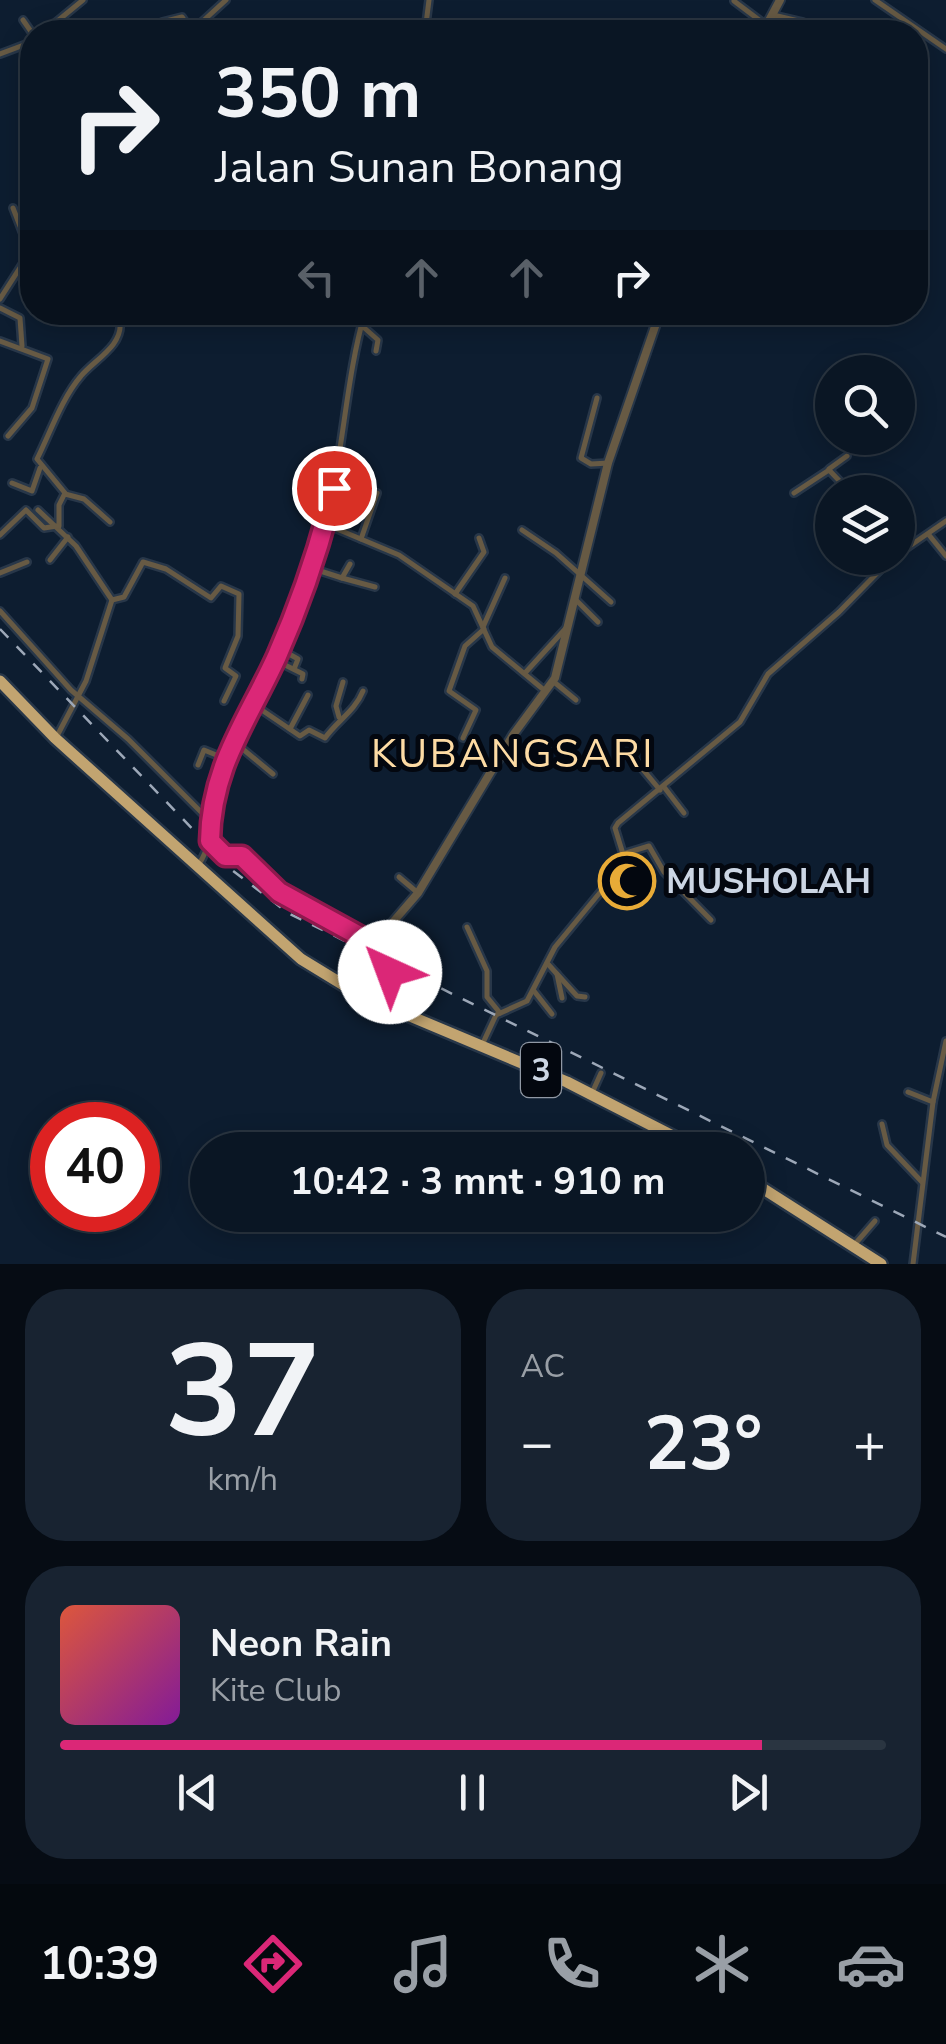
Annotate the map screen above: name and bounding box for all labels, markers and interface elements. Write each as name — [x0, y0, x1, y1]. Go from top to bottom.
text: 350 m — [215, 46, 421, 142]
icon: right — [50, 60, 180, 190]
text: Jalan Sunan Bonang — [215, 137, 624, 198]
icon: left — [289, 250, 344, 305]
icon: ahead — [394, 250, 449, 305]
icon: ahead — [499, 250, 554, 305]
icon: right — [604, 250, 659, 305]
map controls — [815, 355, 915, 575]
button: search — [815, 355, 915, 455]
pin — [292, 446, 377, 531]
icon: arrive — [307, 461, 362, 516]
button: layers — [815, 475, 915, 575]
district label: KUBANGSARI — [371, 727, 655, 781]
mosque icon: MUSHOLAH — [597, 851, 657, 911]
place label: MUSHOLAH — [666, 858, 871, 905]
position arrow — [338, 920, 442, 1024]
road number: 3 — [521, 1043, 561, 1097]
speed limit sign: 40 — [30, 1102, 160, 1232]
text: 10:42 · 3 mnt · 910 m — [290, 1156, 665, 1207]
text: 37 — [165, 1304, 321, 1481]
text: AC — [521, 1345, 565, 1388]
text: 23° — [644, 1393, 762, 1495]
text: − — [521, 1406, 554, 1481]
text: + — [853, 1406, 886, 1481]
text: km/h — [207, 1458, 278, 1501]
text: Neon Rain — [210, 1618, 392, 1669]
text: Kite Club — [210, 1669, 341, 1712]
icon: previous — [170, 1765, 225, 1820]
icon: pause — [445, 1765, 500, 1820]
icon: next — [721, 1765, 776, 1820]
icon: directions — [238, 1929, 308, 1999]
icon: music — [388, 1929, 458, 1999]
icon: phone — [537, 1929, 607, 1999]
icon: climate — [687, 1929, 757, 1999]
icon: car — [836, 1929, 906, 1999]
text: 10:39 — [40, 1934, 159, 1995]

